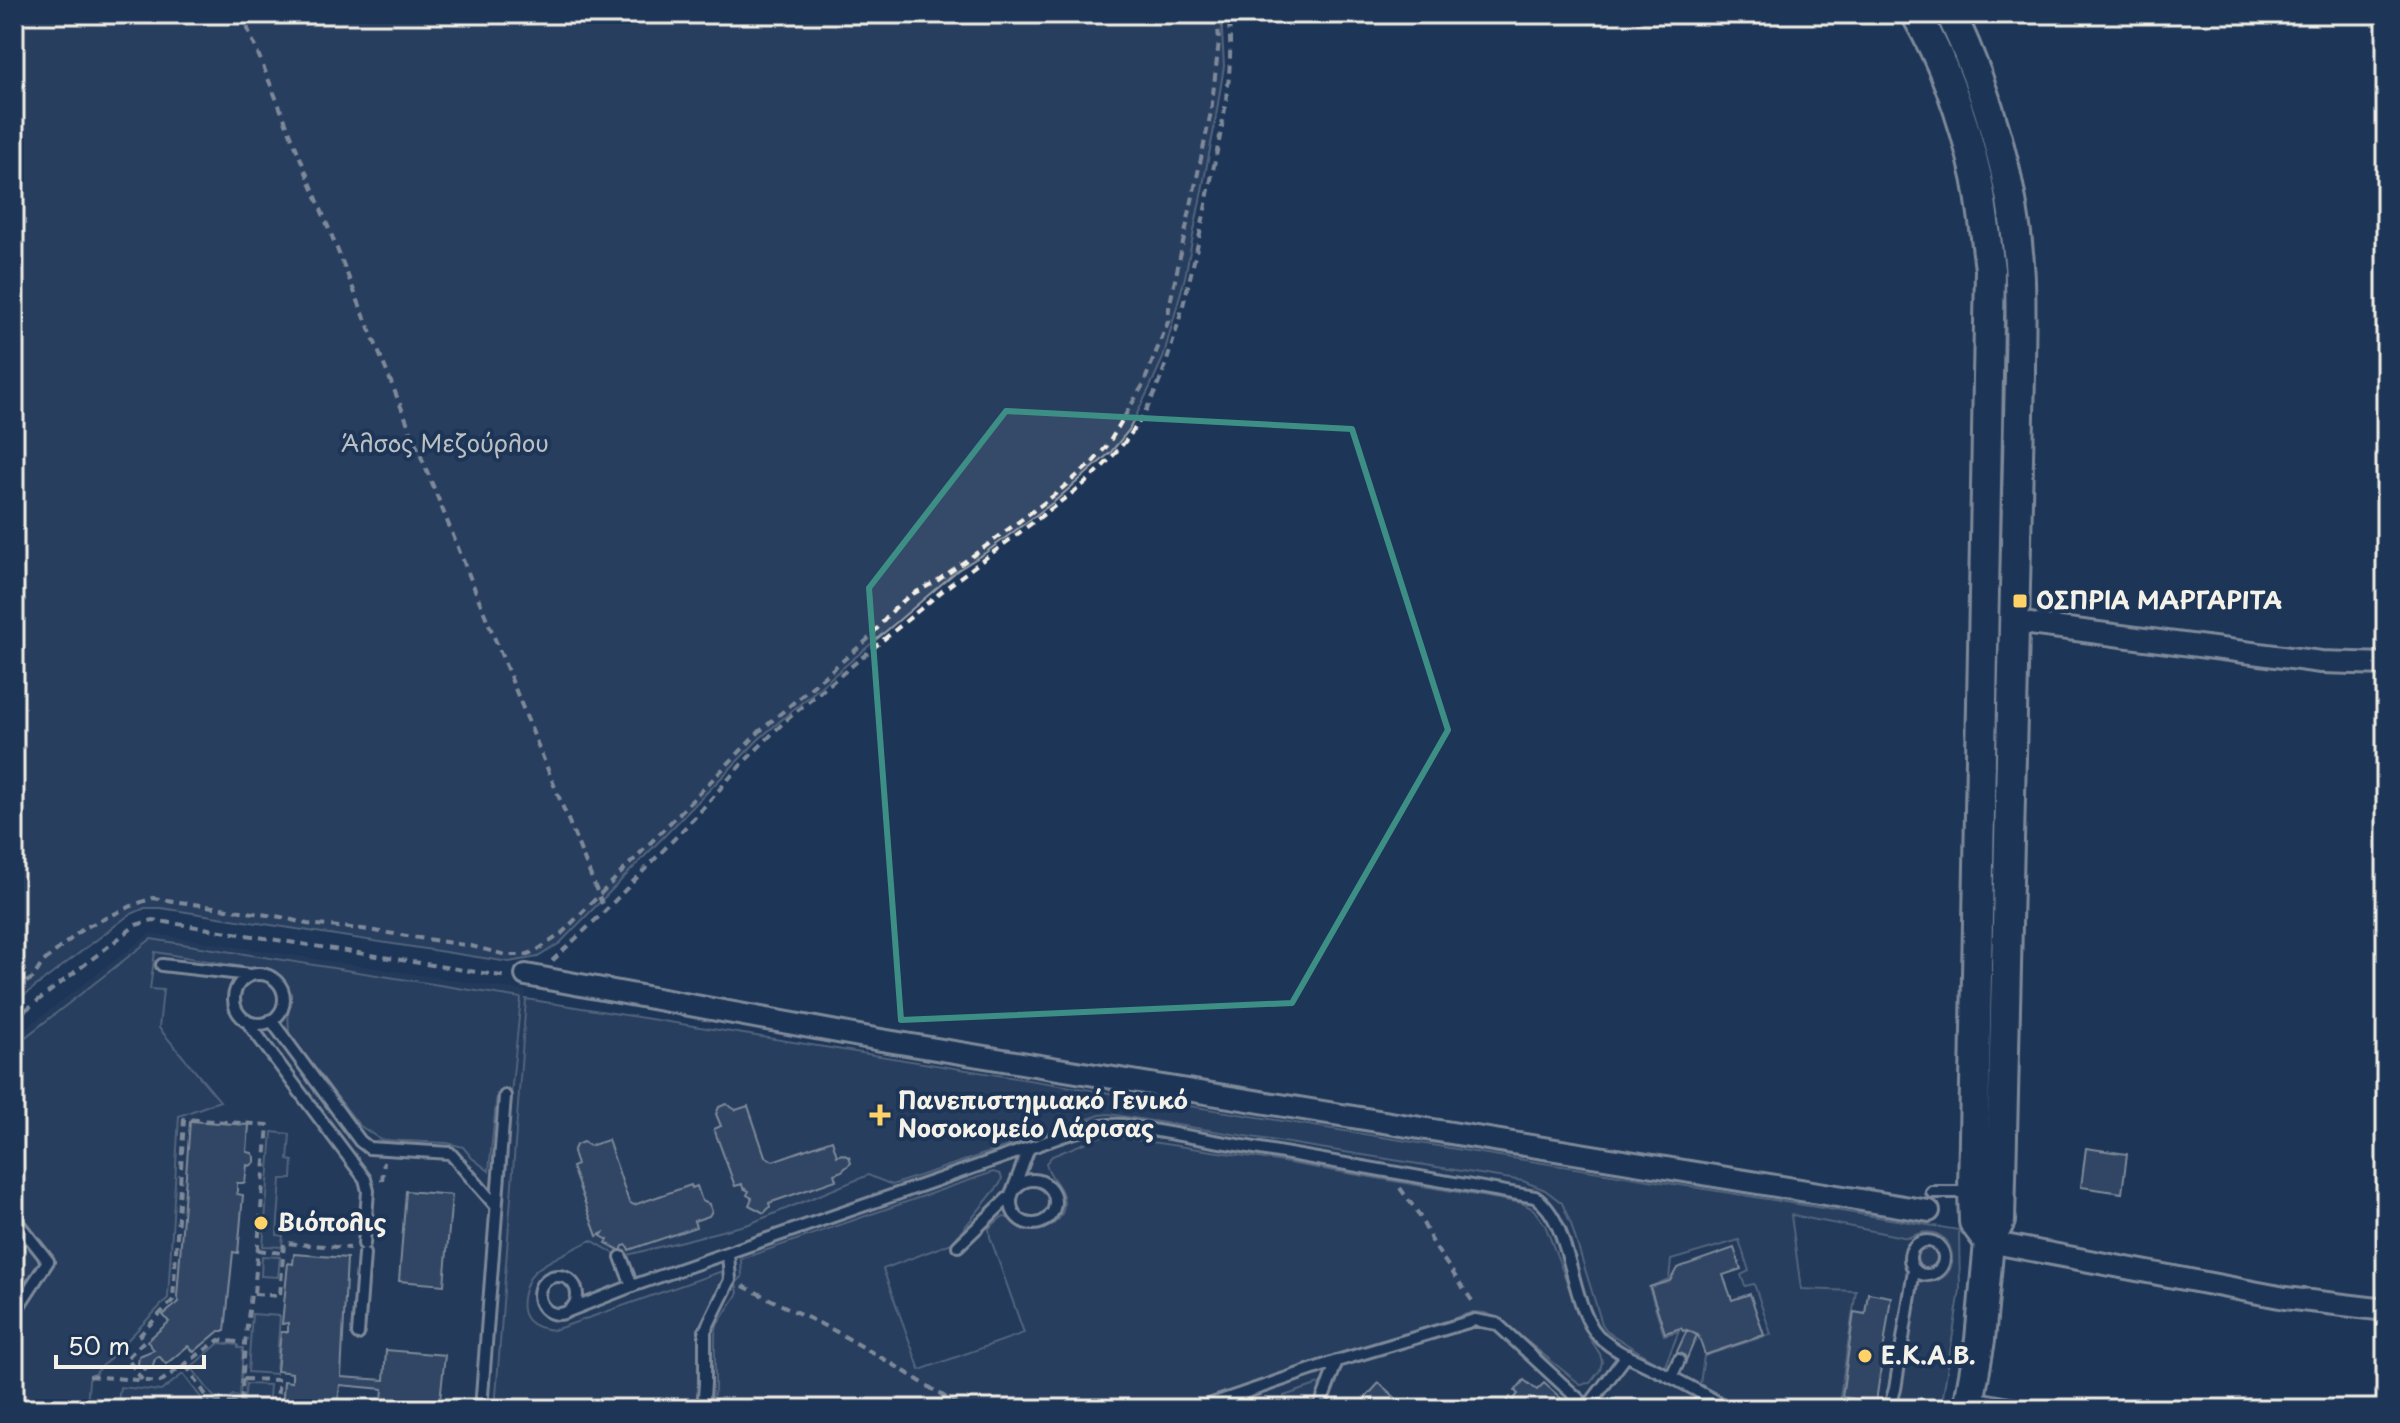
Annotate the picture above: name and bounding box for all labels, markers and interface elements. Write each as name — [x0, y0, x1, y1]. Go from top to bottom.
park label: Άλσος Μεζούρλου — [341, 424, 549, 460]
place label: ΟΣΠΡΙΑ ΜΑΡΓΑΡΙΤΑ — [2036, 581, 2282, 617]
marker: ΟΣΠΡΙΑ ΜΑΡΓΑΡΙΤΑ — [2011, 592, 2029, 610]
place label: Πανεπιστημιακό Γενικό Νοσοκομείο Λάρισας — [898, 1081, 1188, 1145]
marker: Πανεπιστημιακό Γενικό Νοσοκομείο Λάρισας — [869, 1104, 891, 1126]
place label: Βιόπολις — [277, 1203, 386, 1239]
marker: Βιόπολις — [252, 1214, 270, 1232]
scale bar — [56, 1319, 204, 1369]
text: 50 m — [68, 1327, 130, 1363]
place label: E.K.A.B. — [1881, 1336, 1976, 1372]
marker: E.K.A.B. — [1856, 1347, 1874, 1365]

